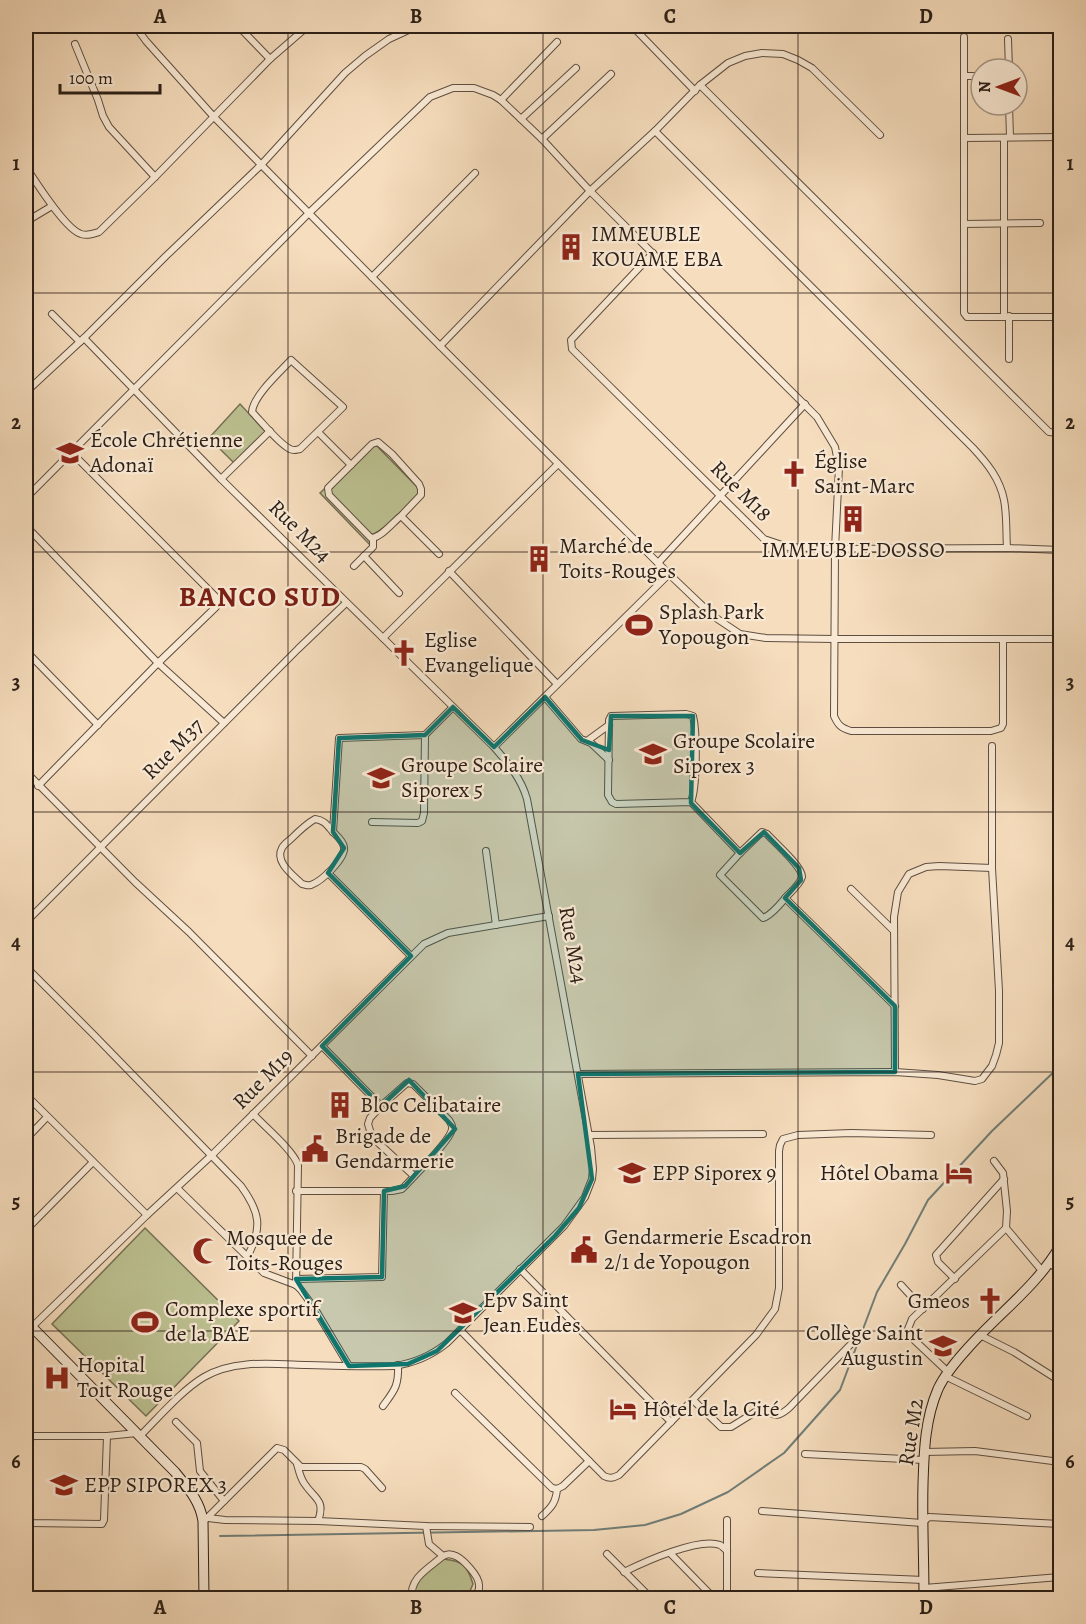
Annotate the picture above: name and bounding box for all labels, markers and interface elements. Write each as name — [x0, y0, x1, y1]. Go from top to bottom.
text: A — [153, 3, 167, 30]
text: B — [410, 3, 422, 30]
text: C — [664, 3, 676, 30]
text: D — [919, 3, 933, 30]
scale bar — [60, 57, 160, 95]
north arrow — [969, 57, 1029, 117]
text: 100 m — [69, 66, 113, 90]
text: N — [974, 81, 996, 93]
text: 1 — [12, 150, 20, 177]
text: 1 — [1066, 150, 1074, 177]
place label: IMMEUBLE KOUAME EBA — [591, 219, 723, 274]
building icon: IMMEUBLE KOUAME EBA — [556, 232, 586, 262]
text: 2 — [11, 409, 21, 436]
text: 2 — [1065, 409, 1075, 436]
place label: École Chrétienne Adonaï — [89, 425, 243, 480]
school or university icon: École Chrétienne Adonaï — [55, 438, 85, 468]
place label: Église Saint-Marc — [814, 446, 915, 501]
street label: Rue M18 — [704, 454, 778, 528]
church icon: Église Saint-Marc — [779, 459, 809, 489]
street label: Rue M24 — [262, 493, 338, 569]
building icon: IMMEUBLE DOSSO — [838, 504, 868, 534]
place label: Marché de Toits-Rouges — [559, 531, 676, 586]
place label: IMMEUBLE DOSSO — [761, 535, 945, 565]
building icon: Marché de Toits-Rouges — [524, 544, 554, 574]
district label: BANCO SUD — [179, 578, 341, 616]
place label: Splash Park Yopougon — [658, 597, 764, 652]
sports icon: Splash Park Yopougon — [624, 610, 654, 640]
place label: Eglise Evangelique — [424, 625, 534, 680]
church icon: Eglise Evangelique — [389, 638, 419, 668]
text: 3 — [12, 669, 20, 696]
text: 3 — [1066, 669, 1074, 696]
street label: Rue M37 — [136, 711, 211, 786]
place label: Groupe Scolaire Siporex 3 — [673, 726, 815, 781]
school or university icon: Groupe Scolaire Siporex 3 — [638, 739, 668, 769]
place label: Groupe Scolaire Siporex 5 — [401, 750, 543, 805]
school or university icon: Groupe Scolaire Siporex 5 — [366, 763, 396, 793]
street label: Rue M24 — [551, 904, 595, 986]
text: 4 — [11, 929, 21, 956]
text: 4 — [1065, 929, 1075, 956]
street label: Rue M19 — [226, 1042, 300, 1116]
building icon: Bloc Celibataire — [325, 1090, 355, 1120]
place label: Bloc Celibataire — [360, 1090, 501, 1120]
place label: Brigade de Gendarmerie — [335, 1121, 454, 1176]
public building icon: Brigade de Gendarmerie — [300, 1134, 330, 1164]
school or university icon: EPP Siporex 9 — [617, 1158, 647, 1188]
place label: EPP Siporex 9 — [652, 1158, 776, 1188]
place label: Hôtel Obama — [820, 1158, 940, 1188]
hotel icon: Hôtel Obama — [944, 1158, 974, 1188]
text: 5 — [12, 1188, 20, 1215]
text: 5 — [1066, 1188, 1074, 1215]
place label: Gendarmerie Escadron 2/1 de Yopougon — [604, 1222, 812, 1277]
place label: Mosquee de Toits-Rouges — [226, 1223, 343, 1278]
public building icon: Gendarmerie Escadron 2/1 de Yopougon — [569, 1235, 599, 1265]
mosque icon: Mosquee de Toits-Rouges — [191, 1236, 221, 1266]
place label: Epv Saint Jean Eudes — [483, 1285, 581, 1340]
place label: Gmeos — [908, 1286, 970, 1316]
church icon: Gmeos — [975, 1286, 1005, 1316]
place label: Complexe sportif de la BAE — [165, 1294, 322, 1349]
school or university icon: Epv Saint Jean Eudes — [448, 1298, 478, 1328]
sports icon: Complexe sportif de la BAE — [130, 1307, 160, 1337]
place label: Collège Saint Augustin — [806, 1318, 923, 1373]
school or university icon: Collège Saint Augustin — [928, 1331, 958, 1361]
place label: Hopital Toit Rouge — [77, 1350, 173, 1405]
hospital icon: Hopital Toit Rouge — [42, 1363, 72, 1393]
hotel icon: Hôtel de la Cité — [608, 1394, 638, 1424]
place label: Hôtel de la Cité — [643, 1394, 780, 1424]
street label: Rue M2 — [891, 1396, 931, 1468]
text: 6 — [11, 1448, 21, 1475]
text: 6 — [1065, 1448, 1075, 1475]
school or university icon: EPP SIPOREX 3 — [49, 1470, 79, 1500]
place label: EPP SIPOREX 3 — [84, 1470, 227, 1500]
text: A — [153, 1594, 167, 1621]
text: B — [410, 1594, 422, 1621]
text: C — [664, 1594, 676, 1621]
text: D — [919, 1594, 933, 1621]

